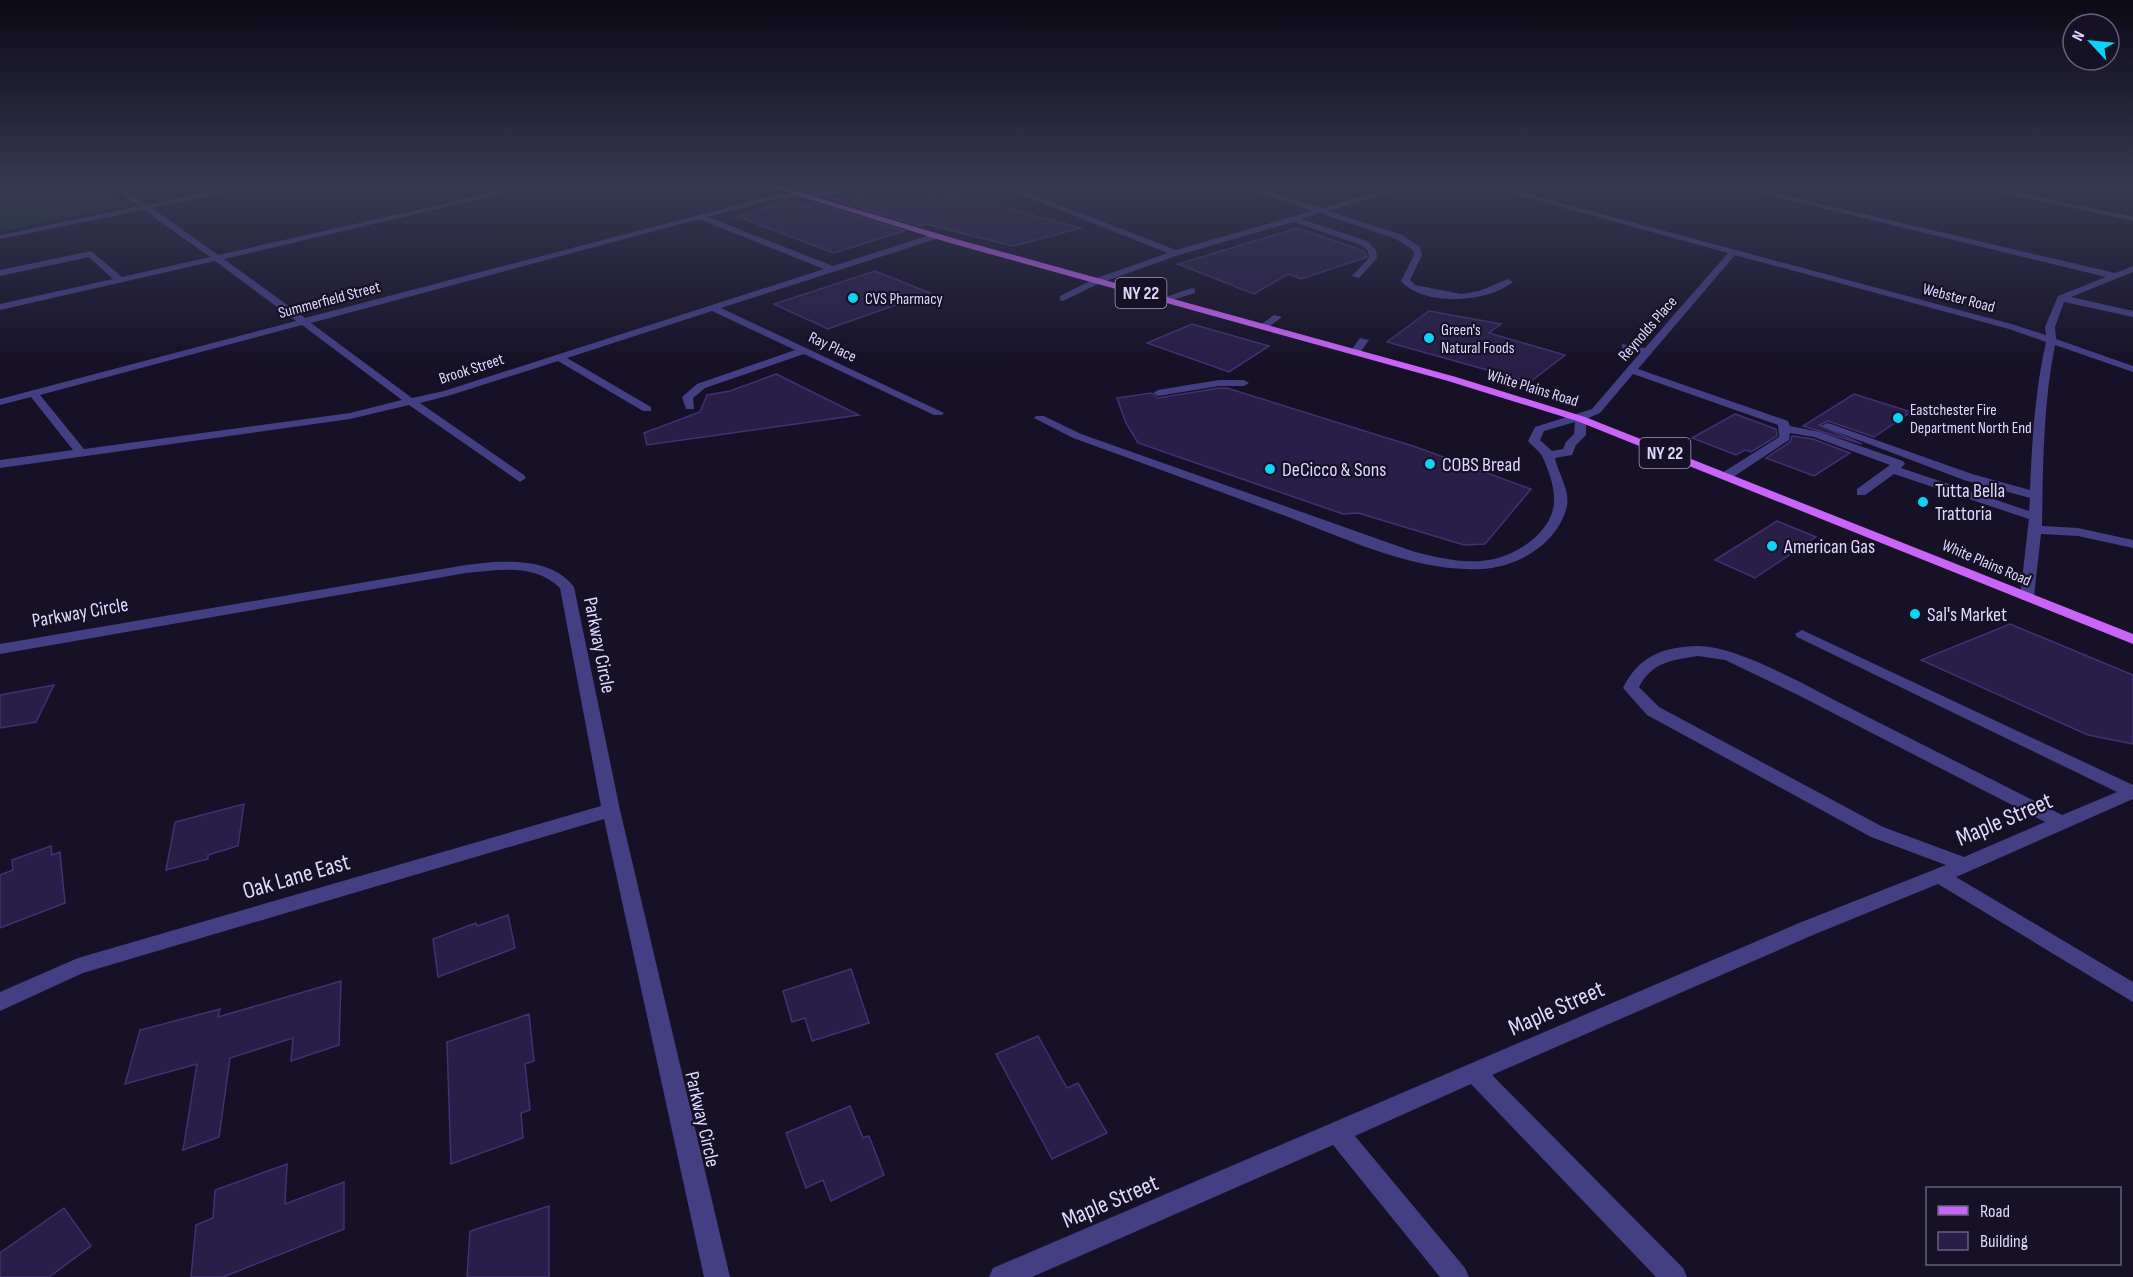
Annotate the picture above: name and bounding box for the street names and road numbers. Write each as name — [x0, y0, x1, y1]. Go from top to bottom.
street label: Summerfield Street — [276, 278, 383, 323]
road number: NY 22 — [1116, 278, 1166, 308]
street label: Webster Road — [1920, 280, 1997, 317]
street label: Reynolds Place — [1615, 293, 1681, 365]
street label: Ray Place — [805, 328, 859, 367]
street label: Brook Street — [437, 350, 506, 389]
street label: White Plains Road — [1485, 366, 1581, 411]
road number: NY 22 — [1640, 438, 1690, 468]
street label: White Plains Road — [1939, 536, 2034, 591]
street label: Parkway Circle — [30, 593, 130, 633]
street label: Parkway Circle — [578, 595, 620, 695]
street label: Maple Street — [1952, 786, 2057, 853]
street label: Oak Lane East — [239, 847, 353, 906]
street label: Maple Street — [1504, 974, 1609, 1042]
street label: Parkway Circle — [679, 1069, 725, 1169]
street label: Maple Street — [1058, 1168, 1163, 1235]

